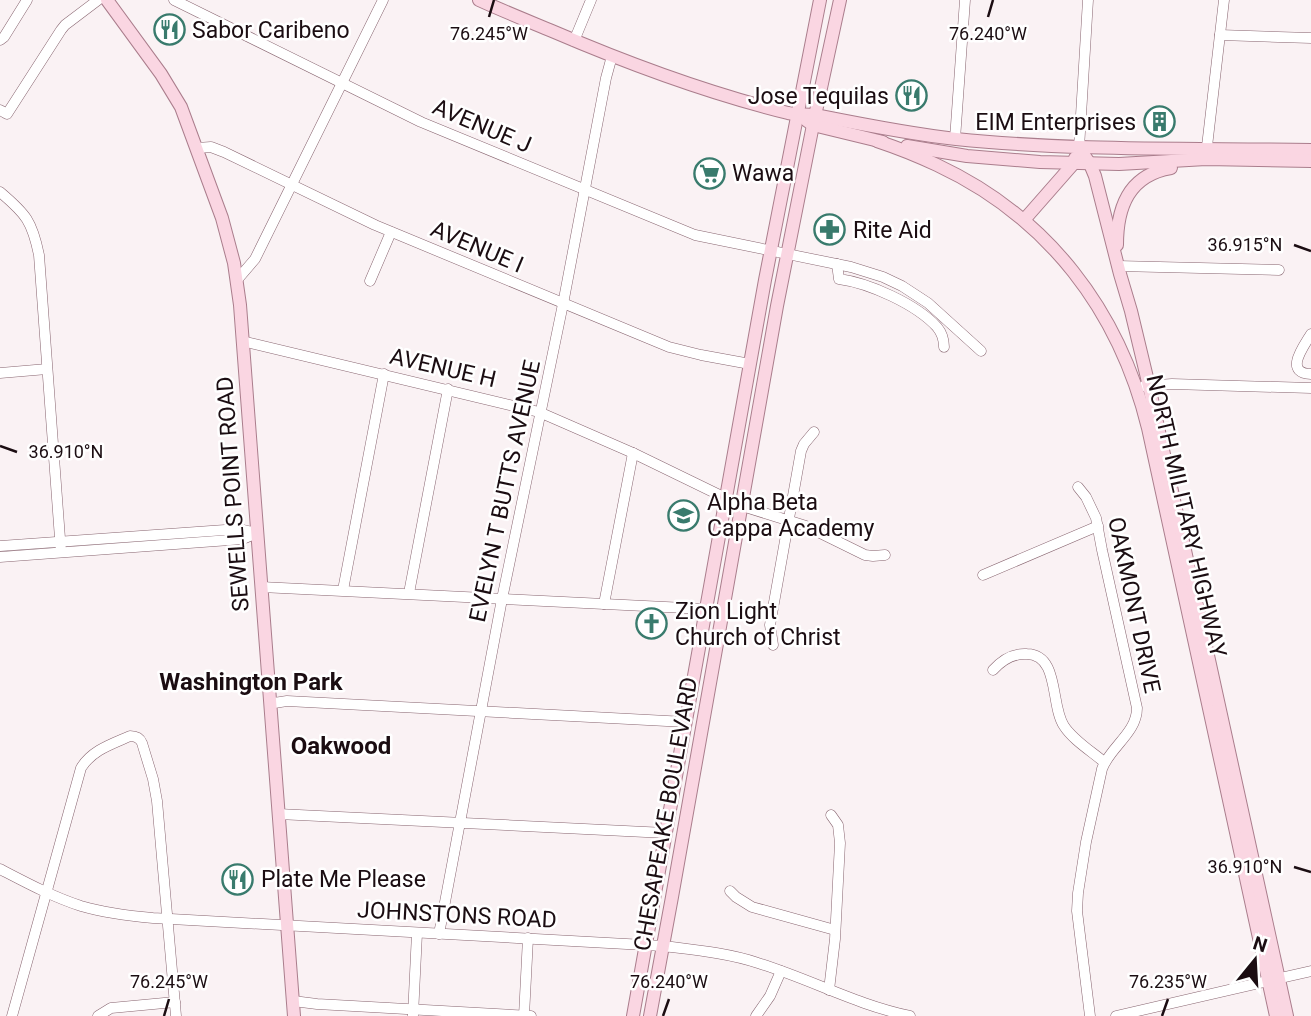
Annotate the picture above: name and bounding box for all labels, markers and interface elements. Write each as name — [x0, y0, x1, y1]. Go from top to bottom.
restaurant icon: Sabor Caribeno — [152, 13, 186, 47]
place label: Sabor Caribeno — [192, 17, 350, 44]
text: 76.245°W — [450, 23, 528, 44]
text: 76.240°W — [949, 23, 1027, 44]
restaurant icon: Jose Tequilas — [895, 79, 929, 113]
place label: Jose Tequilas — [748, 83, 889, 110]
street label: AVENUE J — [429, 93, 535, 159]
building icon: EIM Enterprises — [1142, 105, 1176, 139]
place label: EIM Enterprises — [975, 109, 1136, 136]
supermarket icon: Wawa — [692, 156, 726, 190]
place label: Wawa — [732, 160, 794, 187]
pharmacy icon: Rite Aid — [813, 213, 847, 247]
street label: AVENUE I — [427, 215, 527, 279]
place label: Rite Aid — [853, 217, 932, 244]
text: 36.915°N — [1208, 234, 1282, 255]
street label: AVENUE H — [387, 343, 499, 393]
street label: EVELYN T BUTTS AVENUE — [464, 358, 546, 624]
street label: NORTH MILITARY HIGHWAY — [1140, 372, 1232, 660]
street label: SEWELLS POINT ROAD — [211, 375, 255, 613]
text: 36.910°N — [29, 441, 103, 462]
place label: Alpha Beta Cappa Academy — [707, 489, 874, 542]
school or university icon: Alpha Beta Cappa Academy — [667, 498, 701, 532]
street label: OAKMONT DRIVE — [1102, 515, 1166, 695]
place label: Zion Light Church of Christ — [675, 598, 841, 651]
church icon: Zion Light Church of Christ — [635, 607, 669, 641]
district label: Washington Park — [159, 668, 344, 696]
street label: CHESAPEAKE BOULEVARD — [629, 675, 703, 953]
district label: Oakwood — [291, 732, 391, 760]
text: 36.910°N — [1208, 856, 1282, 877]
restaurant icon: Plate Me Please — [221, 862, 255, 896]
place label: Plate Me Please — [261, 866, 426, 893]
street label: JOHNSTONS ROAD — [357, 896, 557, 934]
north arrow — [1220, 925, 1290, 995]
text: N — [1250, 931, 1270, 957]
text: 76.245°W — [130, 971, 208, 992]
text: 76.240°W — [630, 971, 708, 992]
text: 76.235°W — [1129, 971, 1207, 992]

